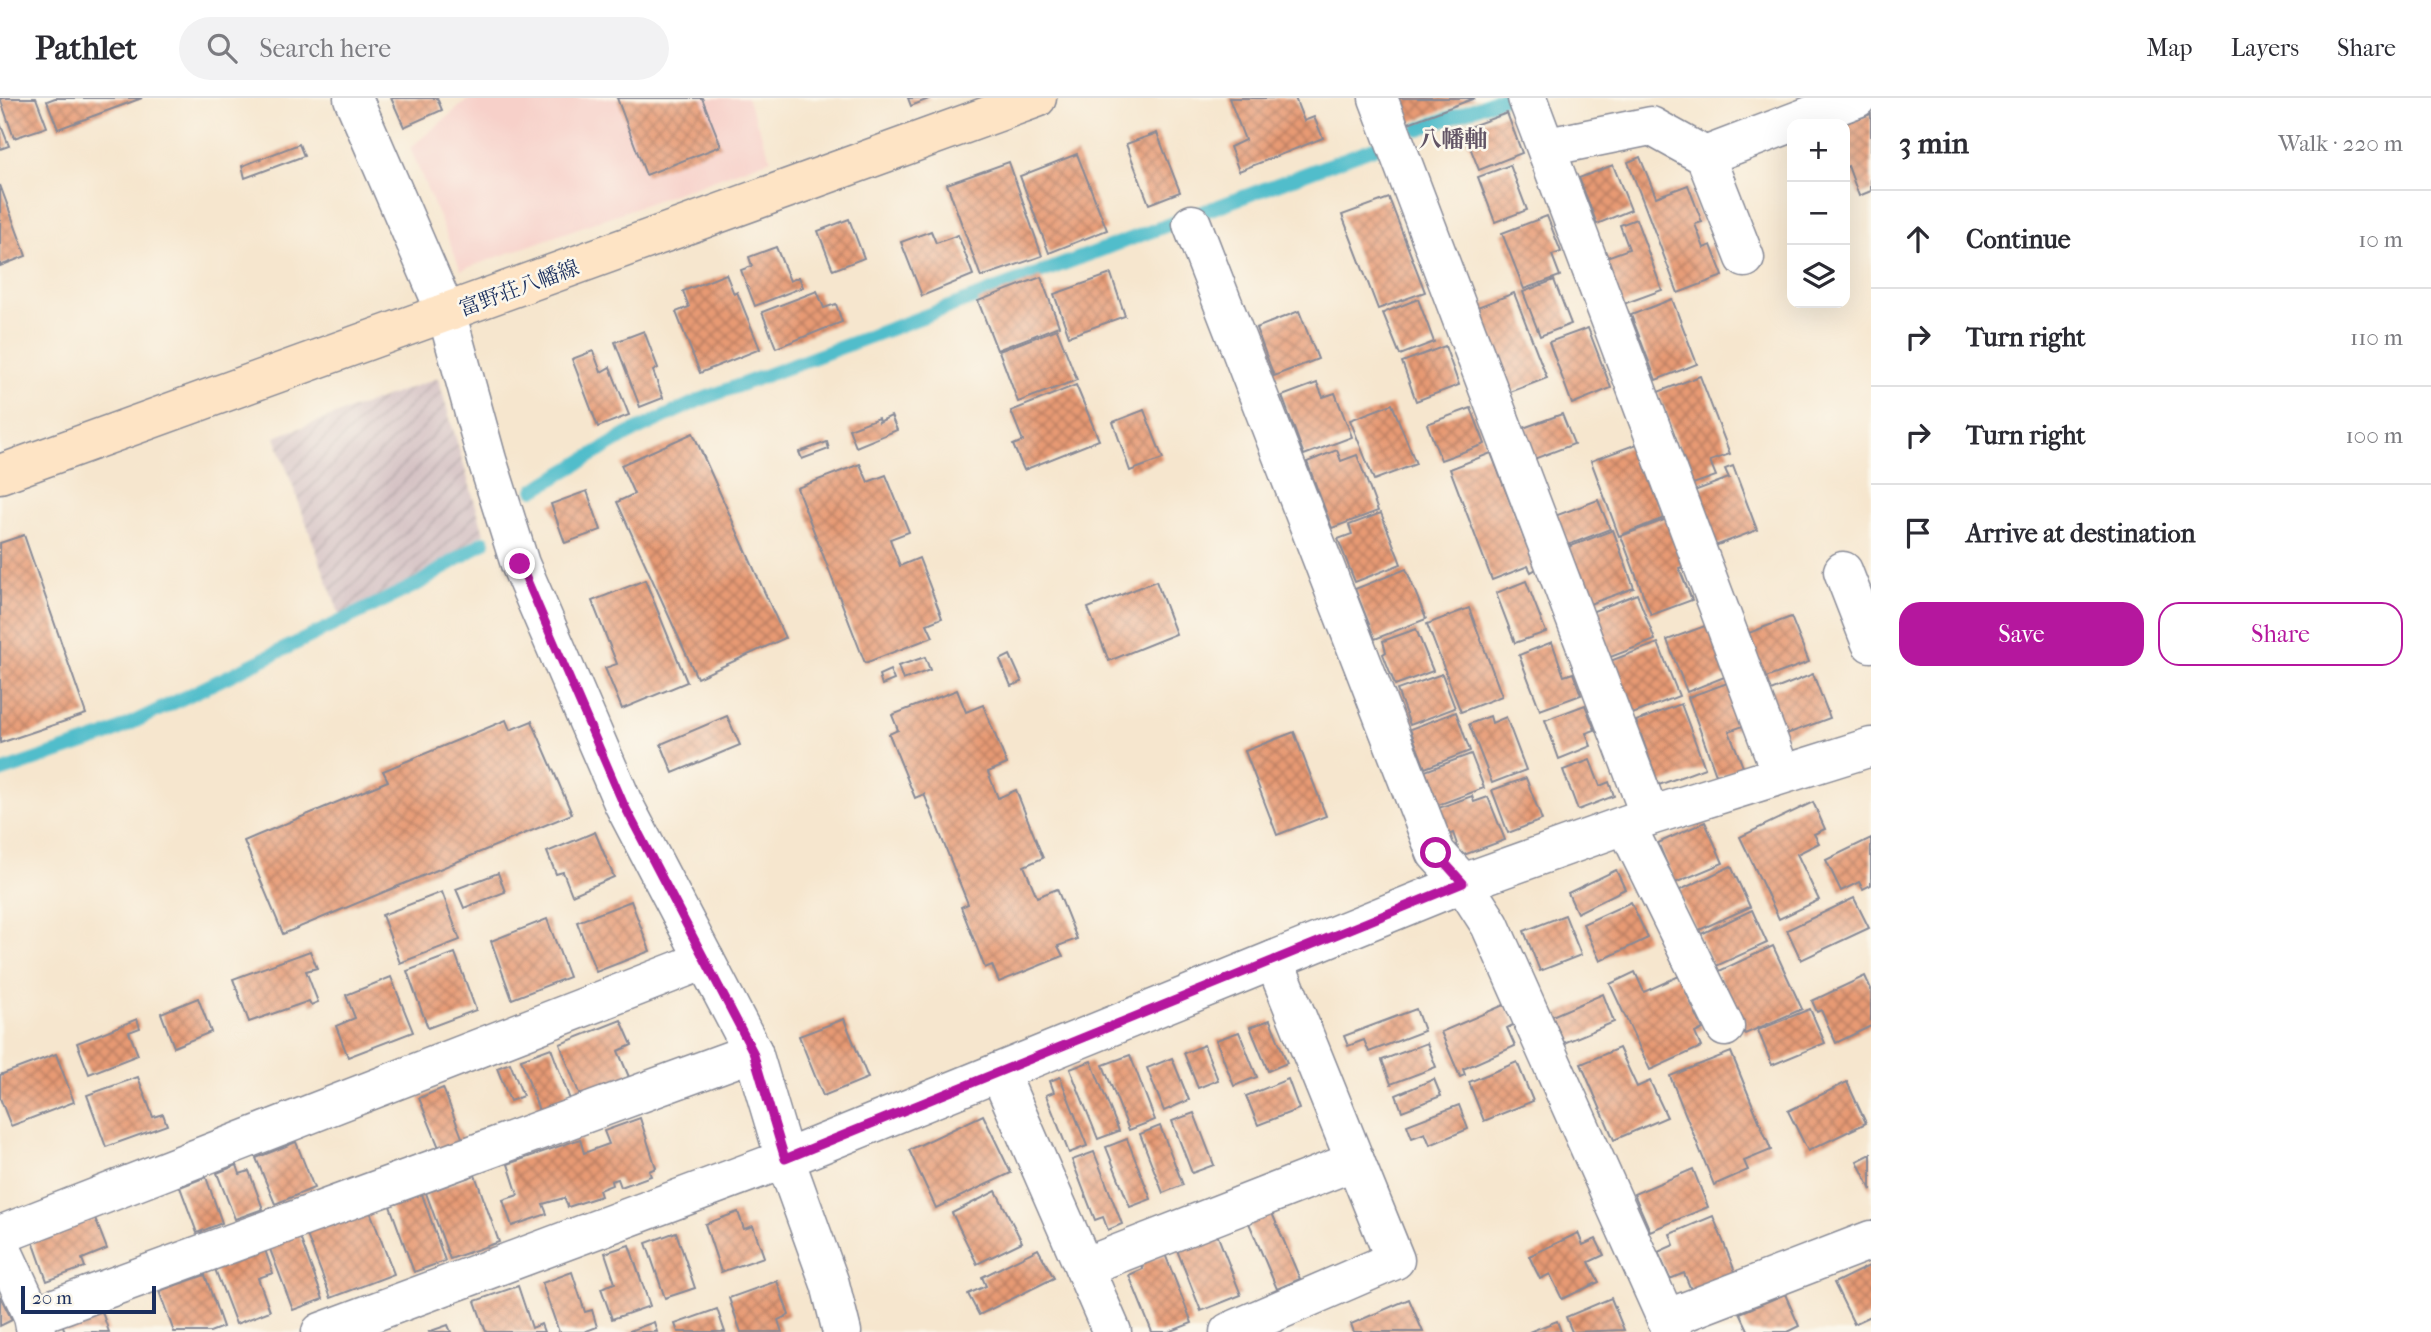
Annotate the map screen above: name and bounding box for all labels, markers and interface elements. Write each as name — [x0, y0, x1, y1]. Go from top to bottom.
search box — [179, 17, 669, 80]
text: Pathlet — [35, 29, 137, 68]
icon: search — [203, 29, 241, 67]
text: Search here — [259, 33, 391, 64]
text: Map — [2147, 34, 2193, 62]
text: Layers — [2231, 34, 2299, 62]
text: Share — [2337, 34, 2396, 62]
map controls — [1787, 119, 1850, 308]
button: + — [1787, 119, 1850, 182]
district label: 八幡軸 — [1419, 126, 1488, 153]
text: 3 min — [1899, 126, 1969, 161]
text: Walk · 220 m — [2278, 130, 2403, 157]
button: − — [1787, 182, 1850, 245]
icon: ahead — [1899, 220, 1937, 258]
text: Continue — [1966, 224, 2071, 255]
text: 10 m — [2358, 226, 2403, 253]
button: layers — [1787, 245, 1850, 308]
street label: 富野荘八幡線 — [456, 255, 582, 321]
icon: right — [1899, 318, 1937, 356]
text: Turn right — [1966, 322, 2086, 353]
text: 110 m — [2350, 324, 2403, 351]
icon: right — [1899, 416, 1937, 454]
text: Turn right — [1966, 420, 2086, 451]
text: 100 m — [2345, 422, 2403, 449]
icon: arrive — [1899, 514, 1937, 552]
text: Arrive at destination — [1966, 518, 2196, 549]
route end — [504, 548, 535, 579]
button: Save — [1899, 602, 2144, 666]
button: Share — [2158, 602, 2403, 666]
route start — [1420, 837, 1451, 868]
scale bar — [21, 1283, 156, 1315]
text: 20 m — [32, 1287, 72, 1309]

